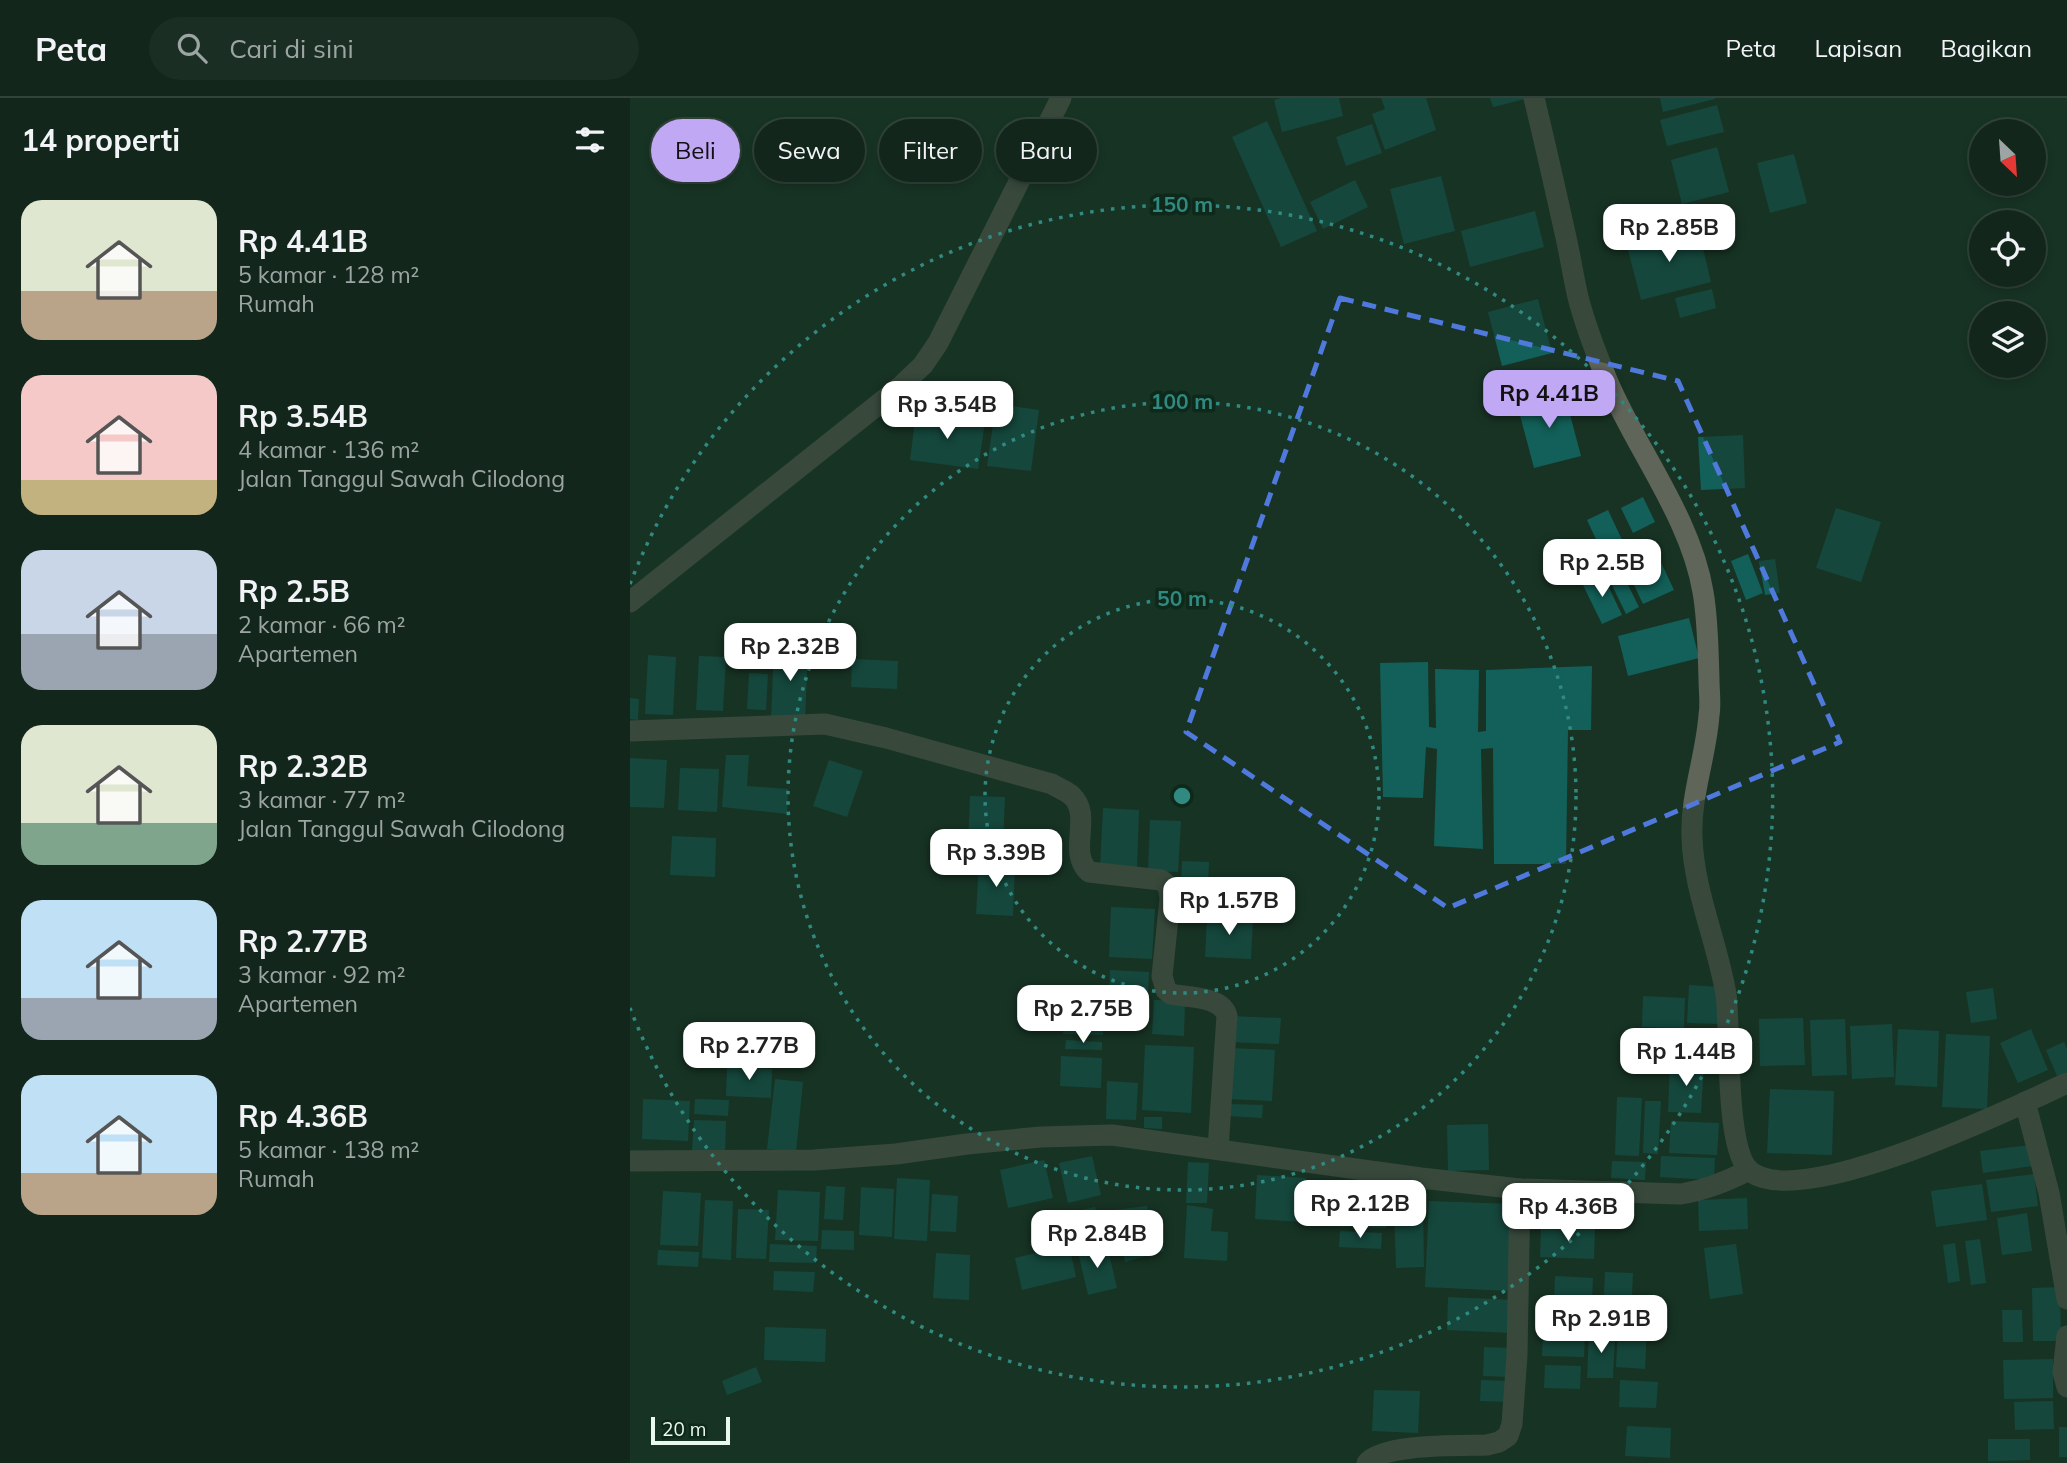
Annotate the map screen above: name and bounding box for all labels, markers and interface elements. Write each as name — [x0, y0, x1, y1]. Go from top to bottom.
search box — [149, 17, 639, 80]
text: Peta — [35, 28, 107, 69]
icon: search — [173, 29, 211, 67]
text: Cari di sini — [229, 32, 354, 65]
text: Peta — [1725, 33, 1776, 63]
text: Lapisan — [1814, 33, 1902, 63]
text: Bagikan — [1940, 33, 2032, 63]
chip: Beli — [651, 119, 740, 182]
chip: Sewa — [754, 119, 865, 182]
chip: Filter — [879, 119, 982, 182]
chip: Baru — [996, 119, 1097, 182]
north arrow — [1969, 119, 2046, 196]
map controls — [1969, 119, 2046, 378]
text: 14 properti — [21, 121, 180, 159]
icon: filters — [571, 121, 609, 159]
text: 150 m — [1151, 191, 1213, 217]
pin: Rp 2.85B — [1597, 204, 1741, 264]
button: locate — [1969, 210, 2046, 287]
text: Rp 2.85B — [1619, 212, 1719, 241]
text: Rp 4.41B — [238, 222, 368, 260]
icon: home — [77, 228, 161, 312]
text: 5 kamar · 128 m² — [238, 260, 419, 289]
text: Rumah — [238, 289, 315, 318]
button: layers — [1969, 301, 2046, 378]
pin: Rp 4.41B — [1477, 370, 1621, 430]
text: Rp 4.41B — [1499, 378, 1599, 407]
pin: Rp 3.54B — [875, 382, 1019, 441]
text: 100 m — [1151, 388, 1213, 414]
text: Rp 3.54B — [897, 389, 997, 418]
text: Rp 3.54B — [238, 397, 368, 435]
icon: home — [77, 403, 161, 487]
text: 4 kamar · 136 m² — [238, 435, 419, 464]
text: Jalan Tanggul Sawah Cilodong — [238, 464, 565, 493]
pin: Rp 2.5B — [1537, 540, 1667, 599]
text: Rp 2.5B — [1559, 547, 1645, 576]
text: Rp 2.5B — [238, 572, 350, 610]
icon: home — [77, 578, 161, 662]
text: 50 m — [1157, 585, 1207, 611]
text: 2 kamar · 66 m² — [238, 610, 406, 639]
pin: Rp 2.32B — [718, 624, 862, 683]
text: Rp 2.32B — [740, 631, 840, 660]
text: Apartemen — [238, 639, 358, 668]
text: Rp 2.32B — [238, 747, 368, 785]
icon: home — [77, 753, 161, 837]
centre of rings — [1170, 784, 1194, 808]
text: 3 kamar · 77 m² — [238, 785, 406, 814]
text: Jalan Tanggul Sawah Cilodong — [238, 814, 565, 843]
pin: Rp 3.39B — [924, 830, 1068, 889]
text: Rp 3.39B — [946, 837, 1046, 866]
pin: Rp 1.57B — [1157, 878, 1301, 937]
text: Rp 1.57B — [1179, 885, 1279, 914]
text: Rp 2.77B — [238, 922, 368, 960]
icon: home — [77, 928, 161, 1012]
text: 3 kamar · 92 m² — [238, 960, 406, 989]
pin: Rp 2.75B — [1011, 986, 1155, 1045]
text: Apartemen — [238, 989, 358, 1018]
text: Rp 2.75B — [1033, 993, 1133, 1022]
pin: Rp 2.77B — [677, 1023, 821, 1082]
pin: Rp 1.44B — [1614, 1028, 1758, 1088]
text: Rp 2.77B — [699, 1030, 799, 1059]
text: Rp 1.44B — [1636, 1036, 1736, 1065]
text: Rp 4.36B — [238, 1097, 368, 1135]
icon: home — [77, 1103, 161, 1187]
text: 5 kamar · 138 m² — [238, 1135, 419, 1164]
text: Rumah — [238, 1164, 315, 1193]
pin: Rp 2.12B — [1288, 1180, 1432, 1240]
pin: Rp 4.36B — [1496, 1184, 1640, 1243]
text: Rp 2.12B — [1310, 1188, 1410, 1217]
text: Rp 4.36B — [1518, 1191, 1618, 1220]
pin: Rp 2.84B — [1025, 1210, 1169, 1270]
text: Rp 2.84B — [1047, 1218, 1147, 1247]
pin: Rp 2.91B — [1529, 1296, 1673, 1355]
text: Rp 2.91B — [1551, 1303, 1651, 1332]
scale bar — [651, 1414, 730, 1446]
text: 20 m — [662, 1417, 706, 1441]

